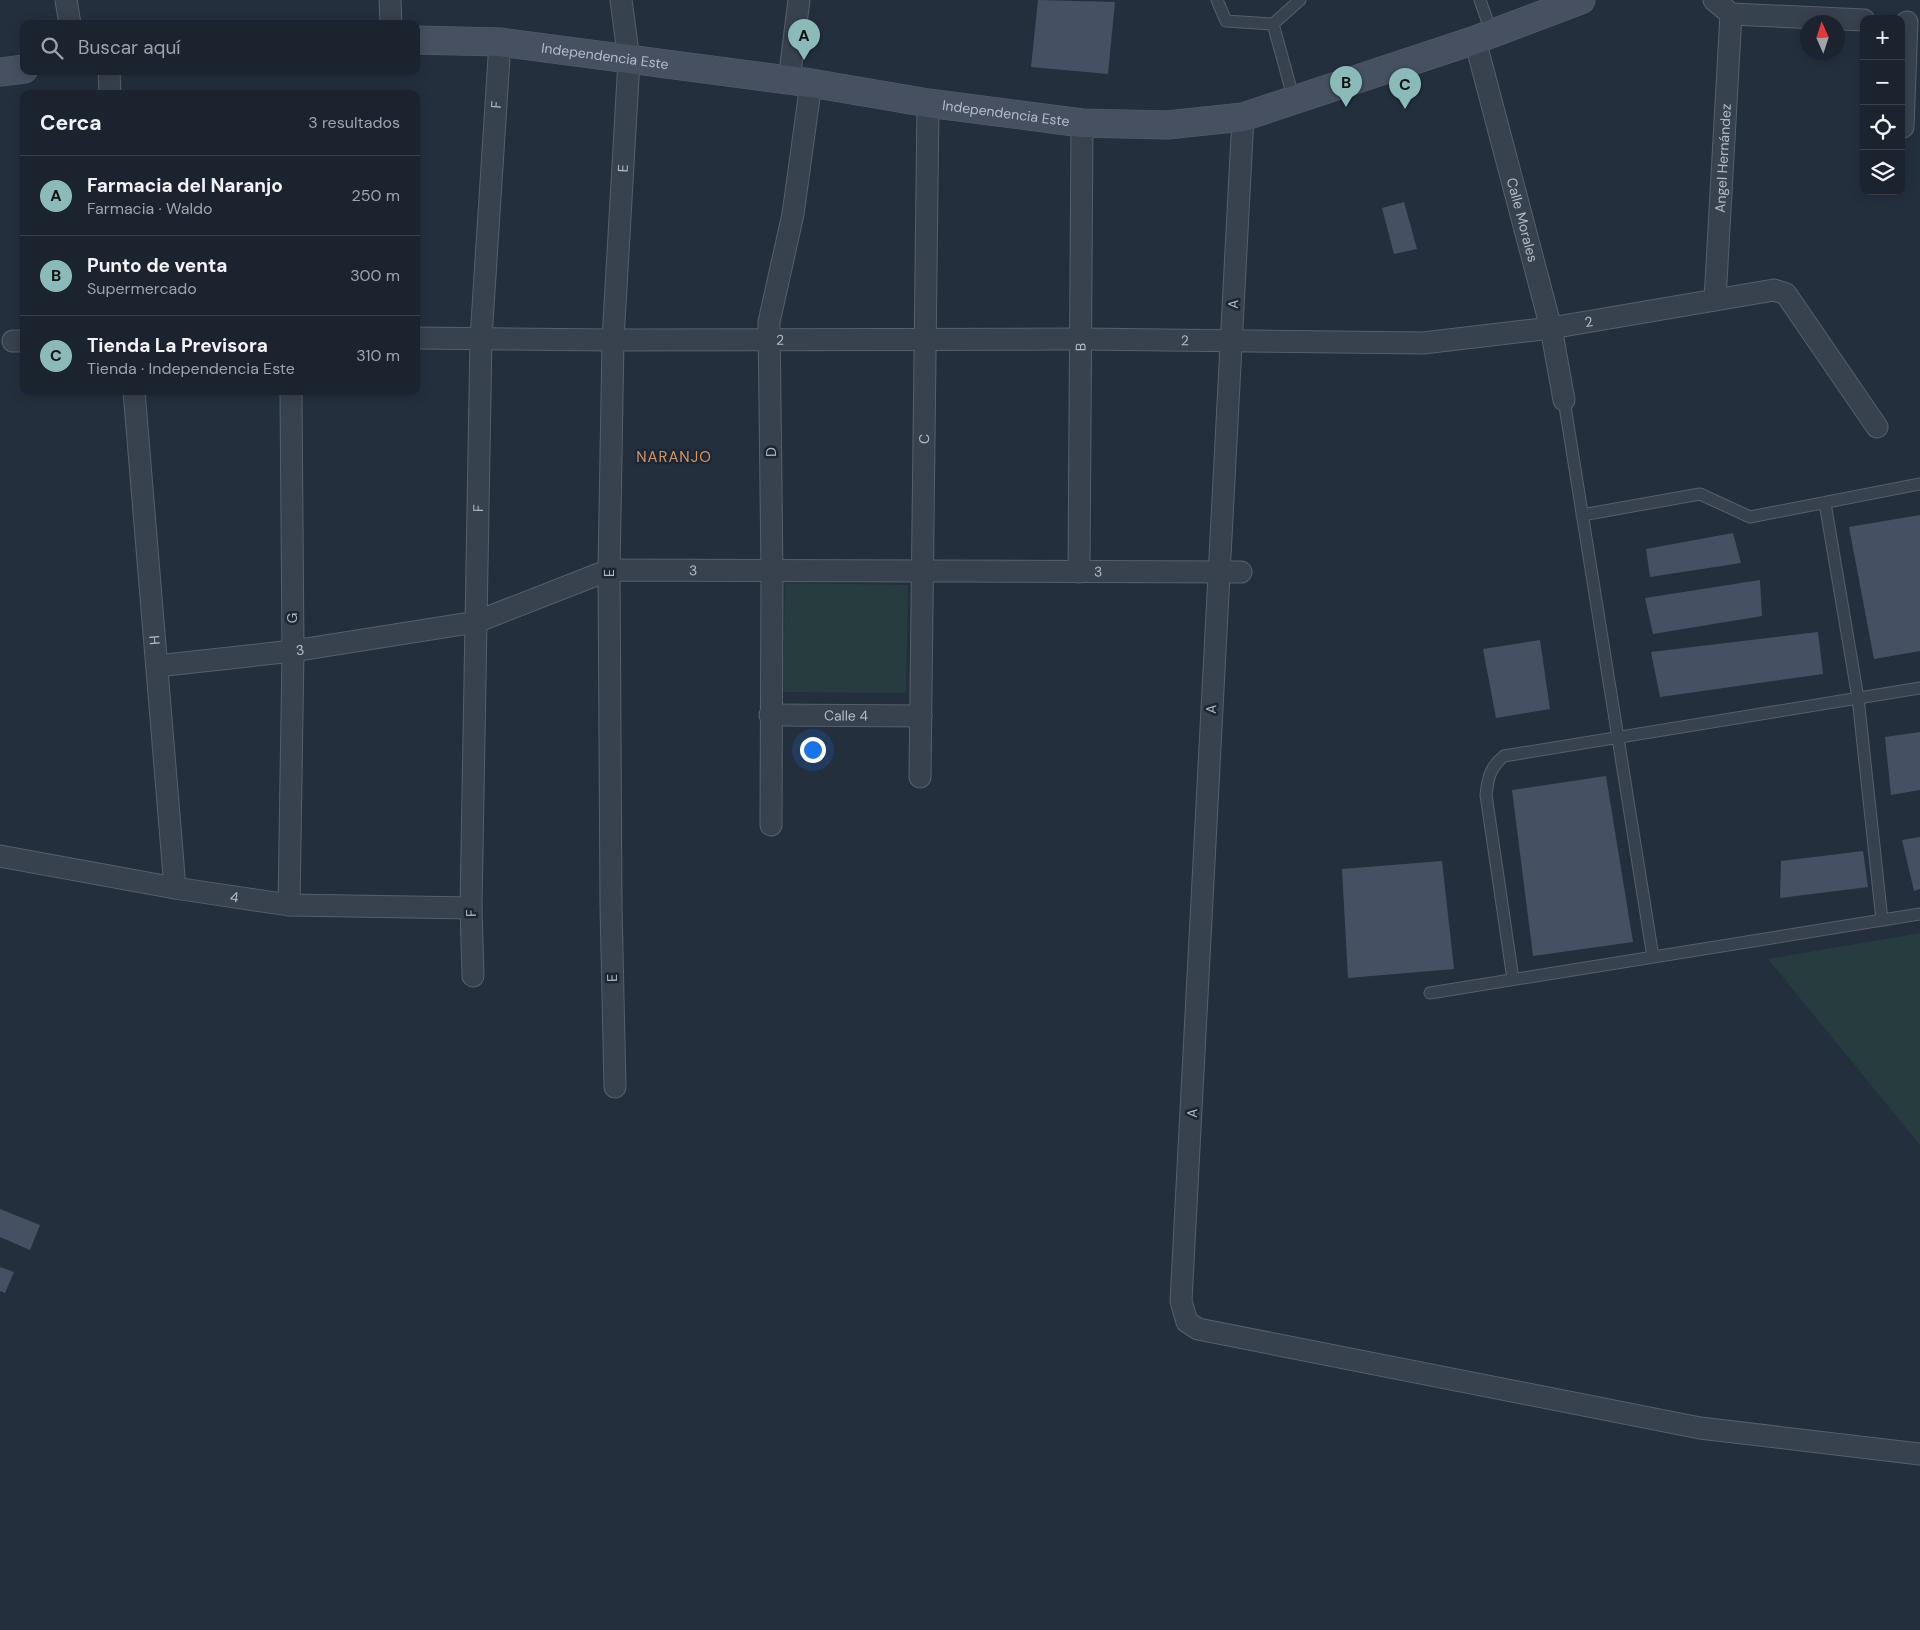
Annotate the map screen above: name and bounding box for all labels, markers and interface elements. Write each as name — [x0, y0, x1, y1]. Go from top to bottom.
north arrow — [1800, 15, 1845, 60]
map controls — [1860, 15, 1905, 195]
button: + — [1860, 15, 1905, 60]
pin: A — [788, 19, 820, 60]
search box — [20, 20, 420, 75]
icon: search — [38, 34, 66, 62]
text: Buscar aquí — [78, 35, 181, 60]
street label: Independencia Este — [540, 39, 670, 73]
button: − — [1860, 60, 1905, 105]
pin: B — [1330, 66, 1362, 107]
pin: C — [1389, 68, 1421, 109]
street label: Independencia Este — [941, 96, 1071, 130]
street label: F — [487, 100, 505, 109]
street label: Angel Hernández — [1711, 103, 1735, 213]
button: locate — [1860, 105, 1905, 150]
text: Cerca — [40, 109, 102, 137]
text: 3 resultados — [308, 112, 400, 133]
button: layers — [1860, 150, 1905, 195]
street label: E — [614, 164, 632, 173]
text: Farmacia del Naranjo — [87, 173, 283, 198]
street label: Calle Morales — [1503, 176, 1542, 264]
text: A — [50, 185, 62, 206]
text: 250 m — [352, 185, 400, 206]
text: Farmacia · Waldo — [87, 198, 212, 219]
text: Punto de venta — [87, 253, 227, 278]
text: B — [51, 265, 61, 286]
text: 300 m — [350, 265, 400, 286]
text: Supermercado — [87, 278, 197, 299]
street label: A — [1224, 299, 1242, 309]
street label: 2 — [1583, 312, 1594, 331]
street label: 2 — [776, 331, 784, 349]
street label: 2 — [1181, 331, 1189, 349]
text: Tienda La Previsora — [87, 333, 268, 358]
street label: B — [1071, 343, 1090, 351]
text: C — [50, 345, 62, 366]
text: 310 m — [356, 345, 400, 366]
text: Tienda · Independencia Este — [87, 358, 295, 379]
street label: C — [915, 434, 933, 444]
district label: NARANJO — [636, 447, 712, 467]
street label: D — [762, 447, 780, 457]
street label: F — [469, 504, 487, 512]
street label: 3 — [689, 561, 697, 579]
street label: 3 — [1094, 563, 1102, 581]
street label: E — [600, 569, 618, 577]
street label: G — [283, 613, 301, 623]
street label: H — [145, 635, 164, 646]
street label: 3 — [295, 640, 306, 659]
street label: A — [1202, 704, 1220, 714]
street label: Calle 4 — [824, 706, 869, 725]
your location — [800, 737, 826, 763]
street label: 4 — [229, 887, 240, 906]
street label: F — [462, 909, 480, 917]
street label: E — [603, 974, 621, 982]
street label: A — [1183, 1108, 1201, 1118]

